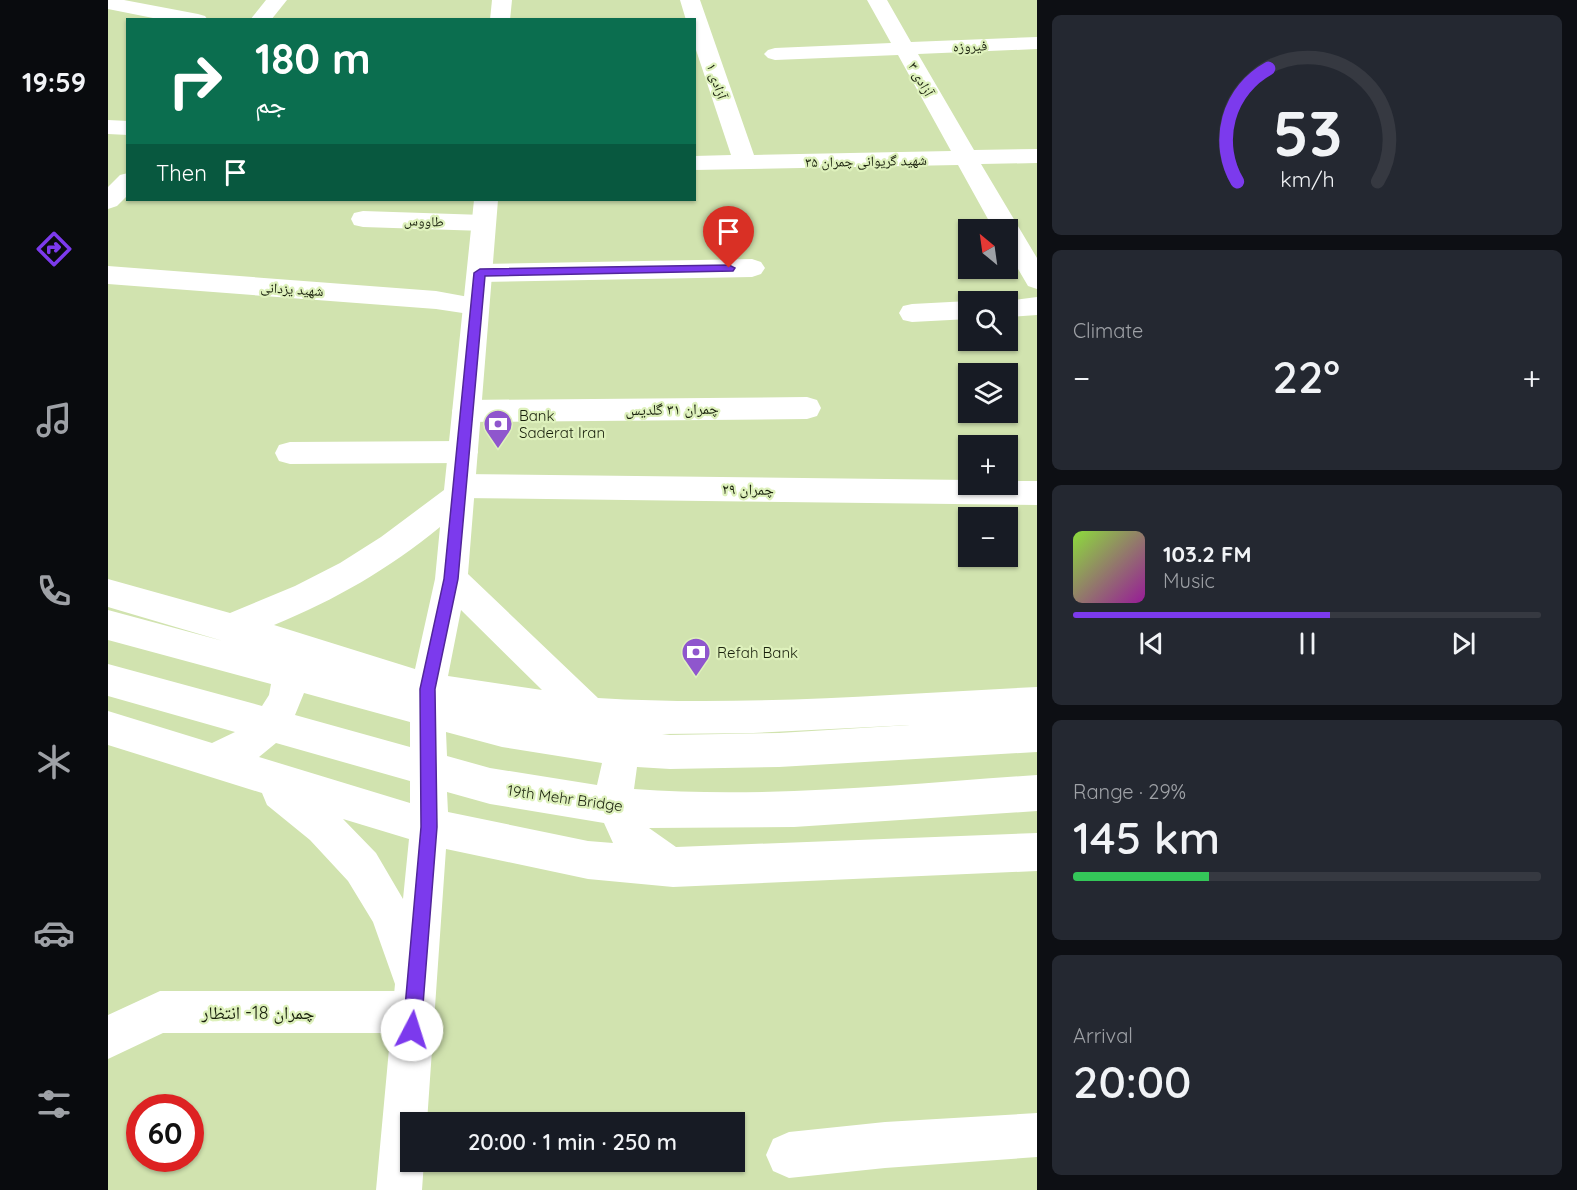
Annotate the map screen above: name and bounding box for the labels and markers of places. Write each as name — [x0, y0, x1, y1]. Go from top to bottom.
pin — [703, 206, 754, 268]
place label: Bank Saderat Iran — [519, 406, 605, 442]
bank icon: Bank Saderat Iran — [482, 408, 514, 450]
bank icon: Refah Bank — [680, 636, 712, 678]
place label: Refah Bank — [717, 643, 798, 662]

